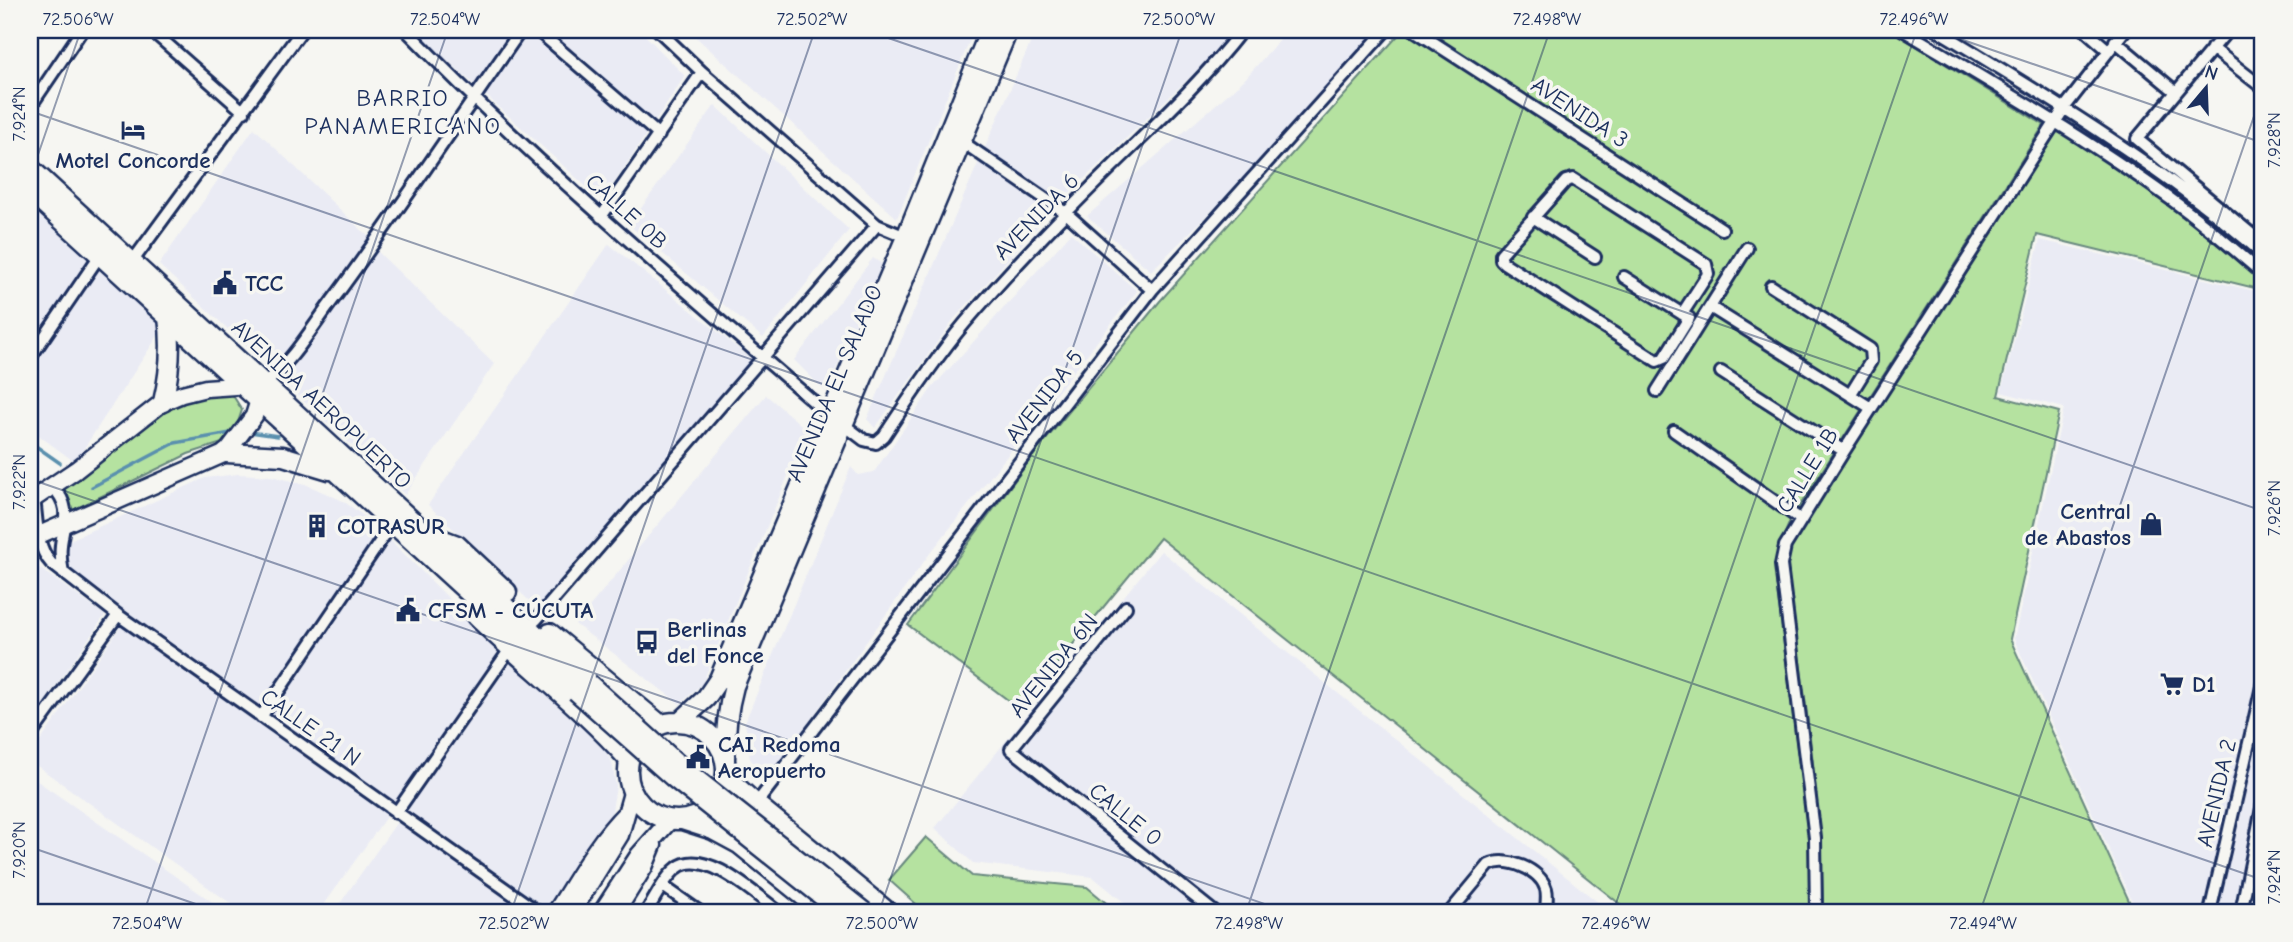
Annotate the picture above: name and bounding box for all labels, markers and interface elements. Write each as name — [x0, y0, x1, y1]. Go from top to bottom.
text: 72.506°W — [42, 9, 114, 30]
text: 72.504°W — [410, 9, 480, 30]
text: 72.502°W — [777, 9, 848, 30]
text: 72.500°W — [1143, 9, 1216, 30]
text: 72.498°W — [1513, 9, 1582, 30]
text: 72.496°W — [1880, 9, 1949, 30]
north arrow — [2170, 52, 2240, 122]
text: N — [2202, 60, 2221, 85]
street label: AVENIDA 3 — [1526, 71, 1633, 154]
district label: BARRIO PANAMERICANO — [304, 84, 502, 140]
text: 7.924°N — [9, 86, 30, 142]
text: 7.928°N — [2264, 112, 2285, 168]
hotel icon: Motel Concorde — [119, 116, 147, 144]
place label: Motel Concorde — [55, 147, 211, 174]
street label: AVENIDA 6 — [988, 167, 1085, 266]
street label: CALLE 0B — [580, 168, 673, 255]
public building icon: TCC — [211, 269, 239, 297]
place label: TCC — [245, 270, 283, 297]
street label: AVENIDA EL SALADO — [781, 281, 888, 486]
street label: AVENIDA AEROPUERTO — [226, 314, 417, 495]
street label: AVENIDA 5 — [1000, 344, 1089, 448]
street label: CALLE 1B — [1771, 423, 1844, 518]
text: 7.922°N — [9, 454, 30, 510]
text: 7.926°N — [2264, 480, 2285, 536]
place label: Central de Abastos — [2025, 498, 2131, 551]
shop icon: Central de Abastos — [2137, 510, 2165, 538]
building icon: COTRASUR — [303, 512, 331, 540]
place label: COTRASUR — [337, 513, 445, 540]
public building icon: CFSM - CÚCUTA — [394, 596, 422, 624]
place label: CFSM - CÚCUTA — [428, 597, 594, 624]
street label: AVENIDA 6N — [1003, 608, 1103, 723]
place label: Berlinas del Fonce — [667, 616, 764, 669]
bus stop icon: Berlinas del Fonce — [633, 628, 661, 656]
supermarket icon: D1 — [2158, 670, 2186, 698]
place label: D1 — [2192, 671, 2215, 698]
street label: CALLE 21 N — [255, 683, 366, 772]
place label: CAI Redoma Aeropuerto — [718, 731, 841, 784]
street label: AVENIDA 2 — [2191, 736, 2242, 850]
public building icon: CAI Redoma Aeropuerto — [684, 743, 712, 771]
street label: CALLE 0 — [1084, 777, 1168, 852]
text: 7.920°N — [9, 821, 30, 879]
text: 7.924°N — [2264, 849, 2285, 905]
text: 72.504°W — [112, 913, 182, 934]
text: 72.502°W — [479, 913, 550, 934]
text: 72.500°W — [846, 913, 919, 934]
text: 72.498°W — [1215, 913, 1284, 934]
text: 72.496°W — [1582, 913, 1651, 934]
text: 72.494°W — [1949, 913, 2017, 934]

